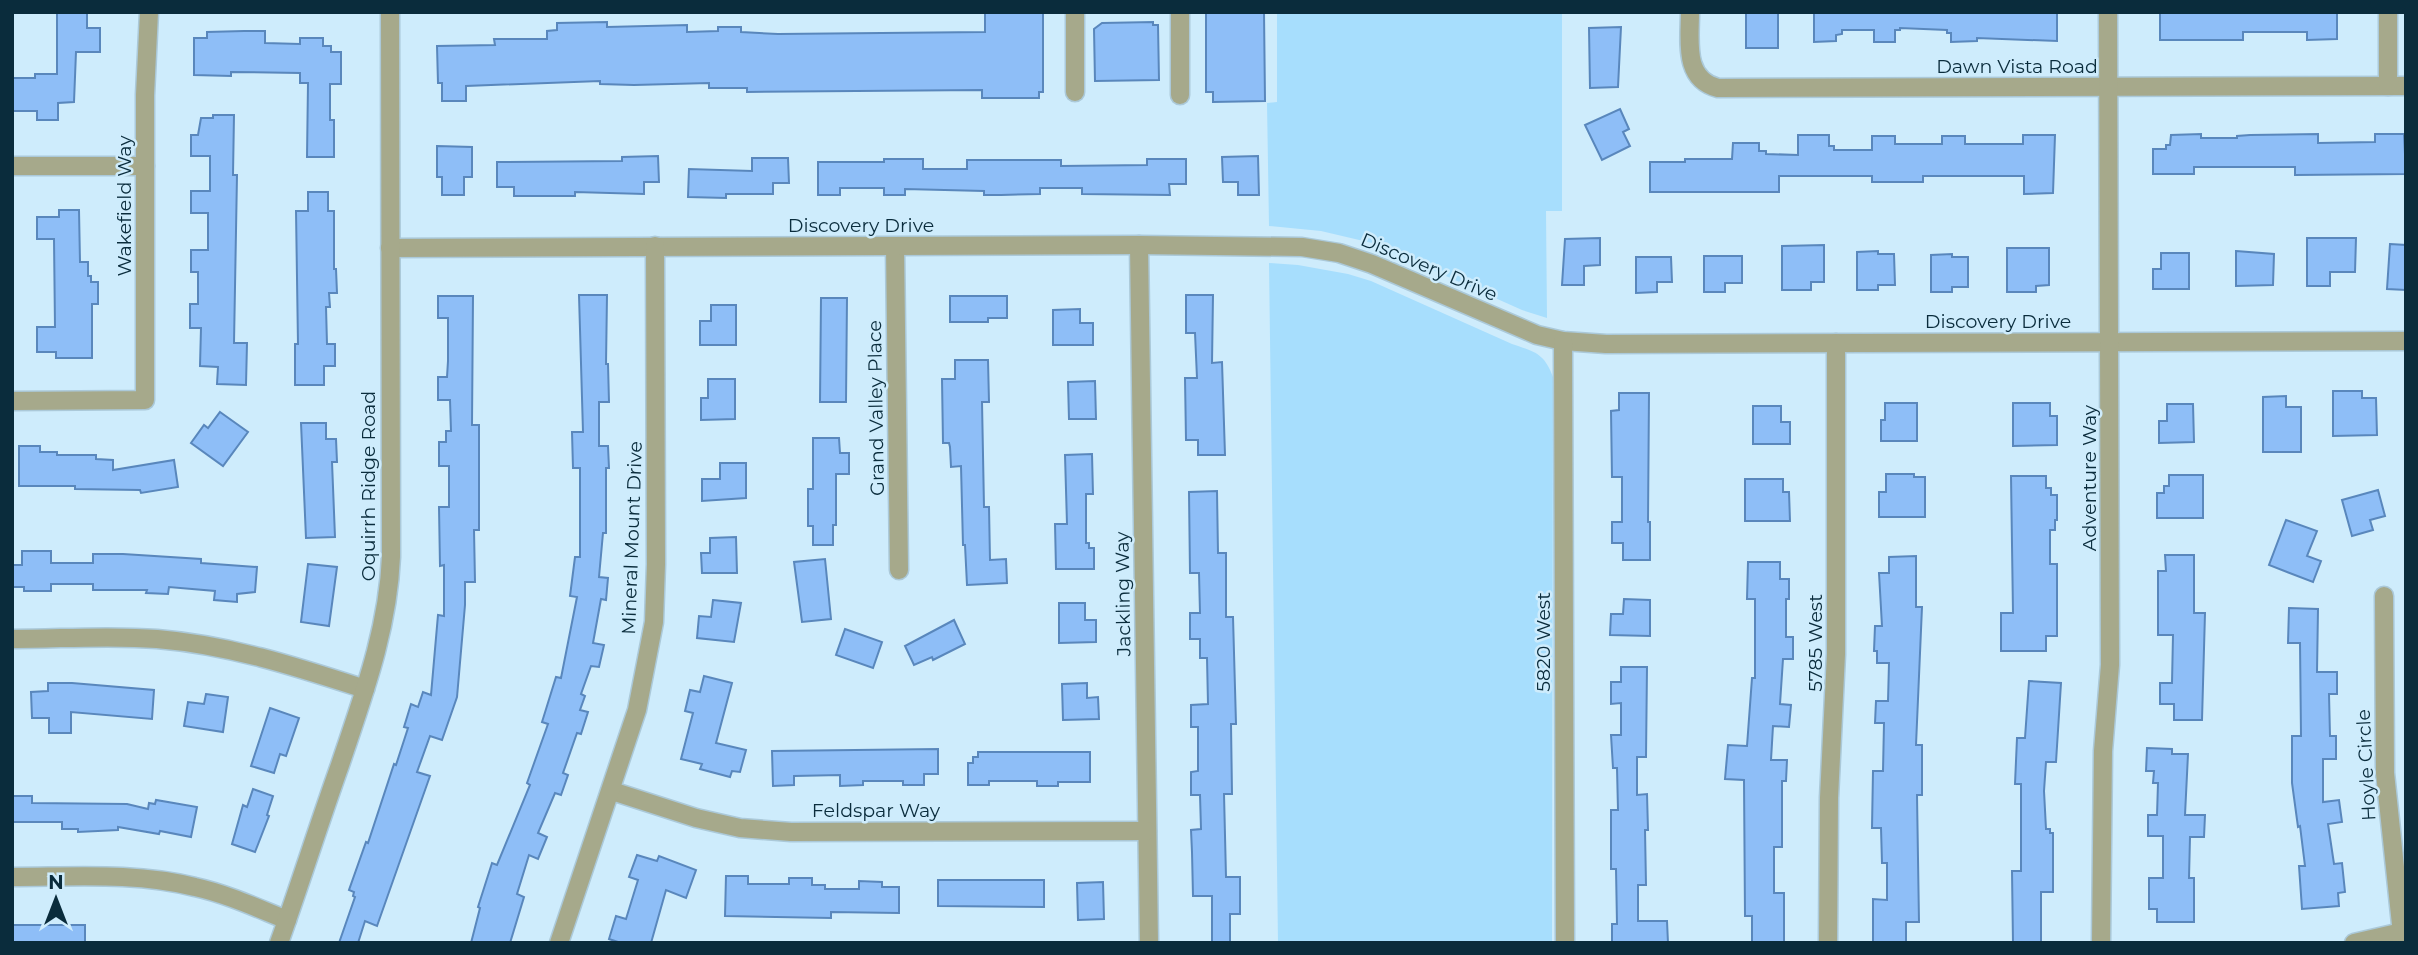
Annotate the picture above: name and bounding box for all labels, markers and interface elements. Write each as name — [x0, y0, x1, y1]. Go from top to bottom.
street label: Dawn Vista Road — [1936, 55, 2098, 78]
street label: Wakefield Way — [113, 135, 136, 276]
street label: Discovery Drive — [788, 214, 934, 237]
street label: Discovery Drive — [1357, 228, 1501, 306]
street label: Discovery Drive — [1925, 310, 2071, 333]
street label: Grand Valley Place — [863, 320, 889, 496]
street label: Oquirrh Ridge Road — [357, 391, 380, 581]
street label: Adventure Way — [2078, 404, 2101, 551]
street label: Mineral Mount Drive — [617, 441, 647, 635]
street label: Jackling Way — [1110, 531, 1136, 658]
street label: 5820 West — [1532, 592, 1555, 692]
street label: 5785 West — [1804, 594, 1827, 692]
street label: Hoyle Circle — [2352, 708, 2380, 822]
street label: Feldspar Way — [812, 799, 941, 822]
north arrow — [21, 864, 91, 934]
text: N — [48, 871, 64, 894]

